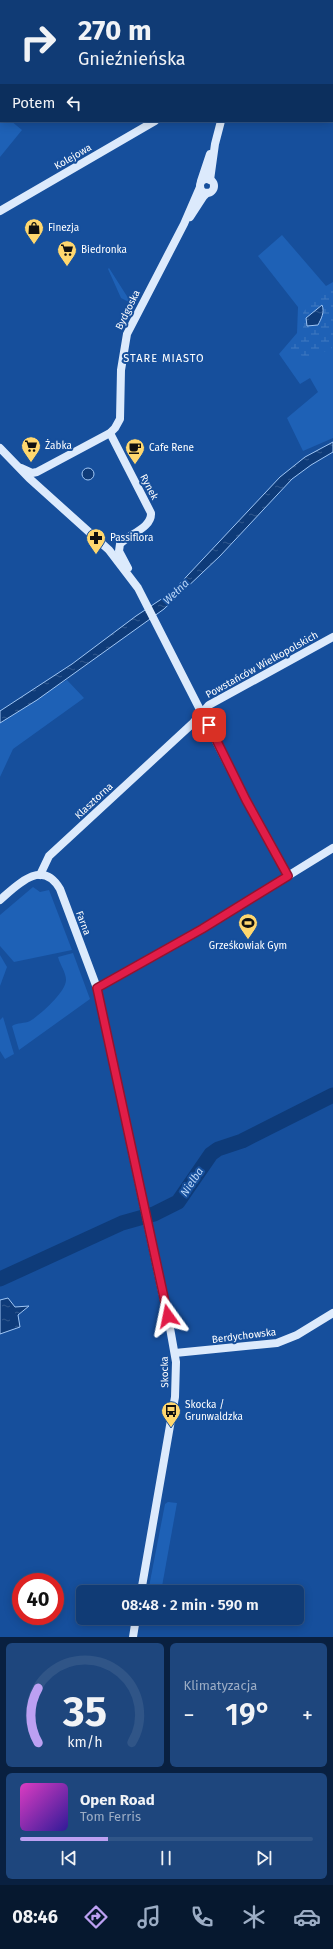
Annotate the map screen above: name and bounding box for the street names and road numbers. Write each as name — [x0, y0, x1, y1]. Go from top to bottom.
street label: Kolejowa — [52, 142, 94, 172]
street label: Bydgoska — [113, 288, 143, 332]
street label: Rynek — [137, 472, 161, 503]
street label: Powstańców Wielkopolskich — [204, 629, 320, 701]
street label: Klasztorna — [72, 780, 116, 822]
street label: Farna — [73, 909, 93, 937]
street label: Berdychowska — [211, 1326, 277, 1346]
street label: Skocka — [159, 1356, 171, 1388]

